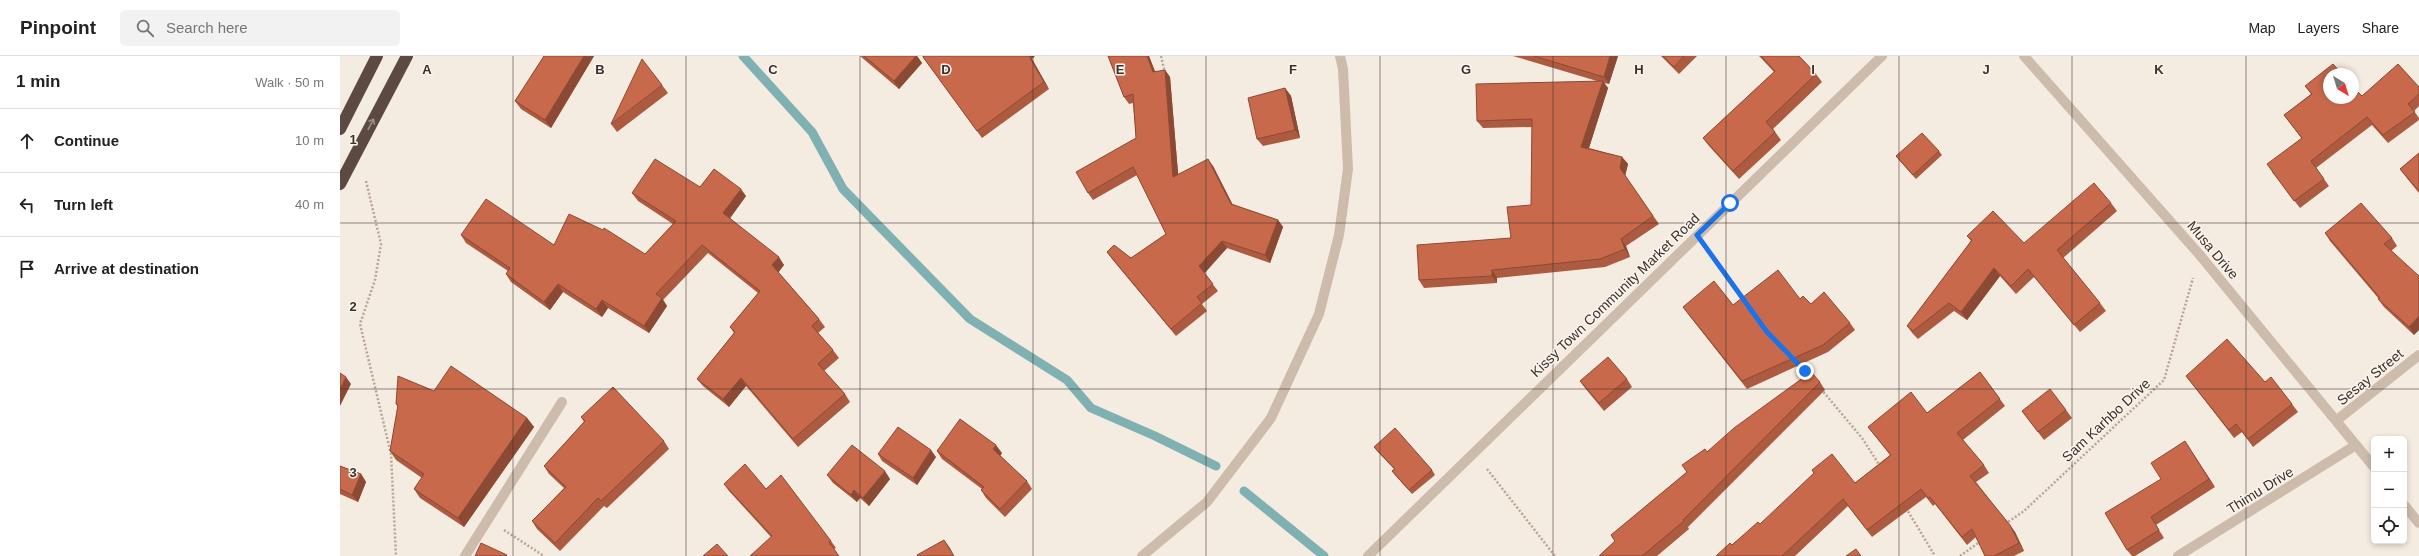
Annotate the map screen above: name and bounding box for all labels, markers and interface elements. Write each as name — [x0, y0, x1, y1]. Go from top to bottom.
search box — [120, 10, 400, 46]
text: Pinpoint — [20, 17, 96, 38]
icon: search — [134, 17, 156, 39]
text: Search here — [166, 19, 248, 36]
text: Map — [2248, 20, 2276, 36]
text: Layers — [2298, 20, 2340, 36]
text: Share — [2362, 20, 2399, 36]
text: A — [422, 62, 432, 77]
text: B — [595, 62, 605, 77]
text: C — [768, 62, 778, 77]
text: D — [941, 62, 951, 77]
text: E — [1116, 62, 1125, 77]
text: F — [1289, 62, 1297, 77]
text: G — [1461, 62, 1471, 77]
text: H — [1634, 62, 1644, 77]
text: I — [1811, 62, 1815, 77]
text: J — [1982, 62, 1990, 77]
text: K — [2154, 62, 2164, 77]
north arrow — [2323, 68, 2359, 104]
text: 1 min — [16, 72, 60, 91]
text: Walk · 50 m — [255, 75, 324, 90]
one-way arrow — [368, 118, 375, 130]
icon: ahead — [16, 130, 38, 152]
text: Continue — [54, 132, 119, 149]
text: 1 — [349, 132, 357, 147]
text: 10 m — [295, 133, 324, 148]
icon: left — [16, 194, 38, 216]
route start — [1721, 194, 1739, 212]
text: Turn left — [54, 196, 113, 213]
text: 40 m — [295, 197, 324, 212]
street label: Kissy Town Community Market Road — [1527, 210, 1703, 380]
street label: Musa Drive — [2184, 218, 2242, 282]
icon: arrive — [16, 258, 38, 280]
text: Arrive at destination — [54, 260, 199, 277]
text: 2 — [349, 299, 357, 314]
street label: Sesay Street — [2334, 345, 2406, 408]
route end — [1796, 362, 1814, 380]
street label: Sam Karhbo Drive — [2059, 375, 2153, 465]
map controls — [2371, 436, 2407, 544]
button: + — [2371, 436, 2407, 472]
street label: Thimu Drive — [2224, 463, 2296, 517]
text: 3 — [349, 465, 357, 480]
button: − — [2371, 472, 2407, 508]
button: locate — [2371, 508, 2407, 544]

